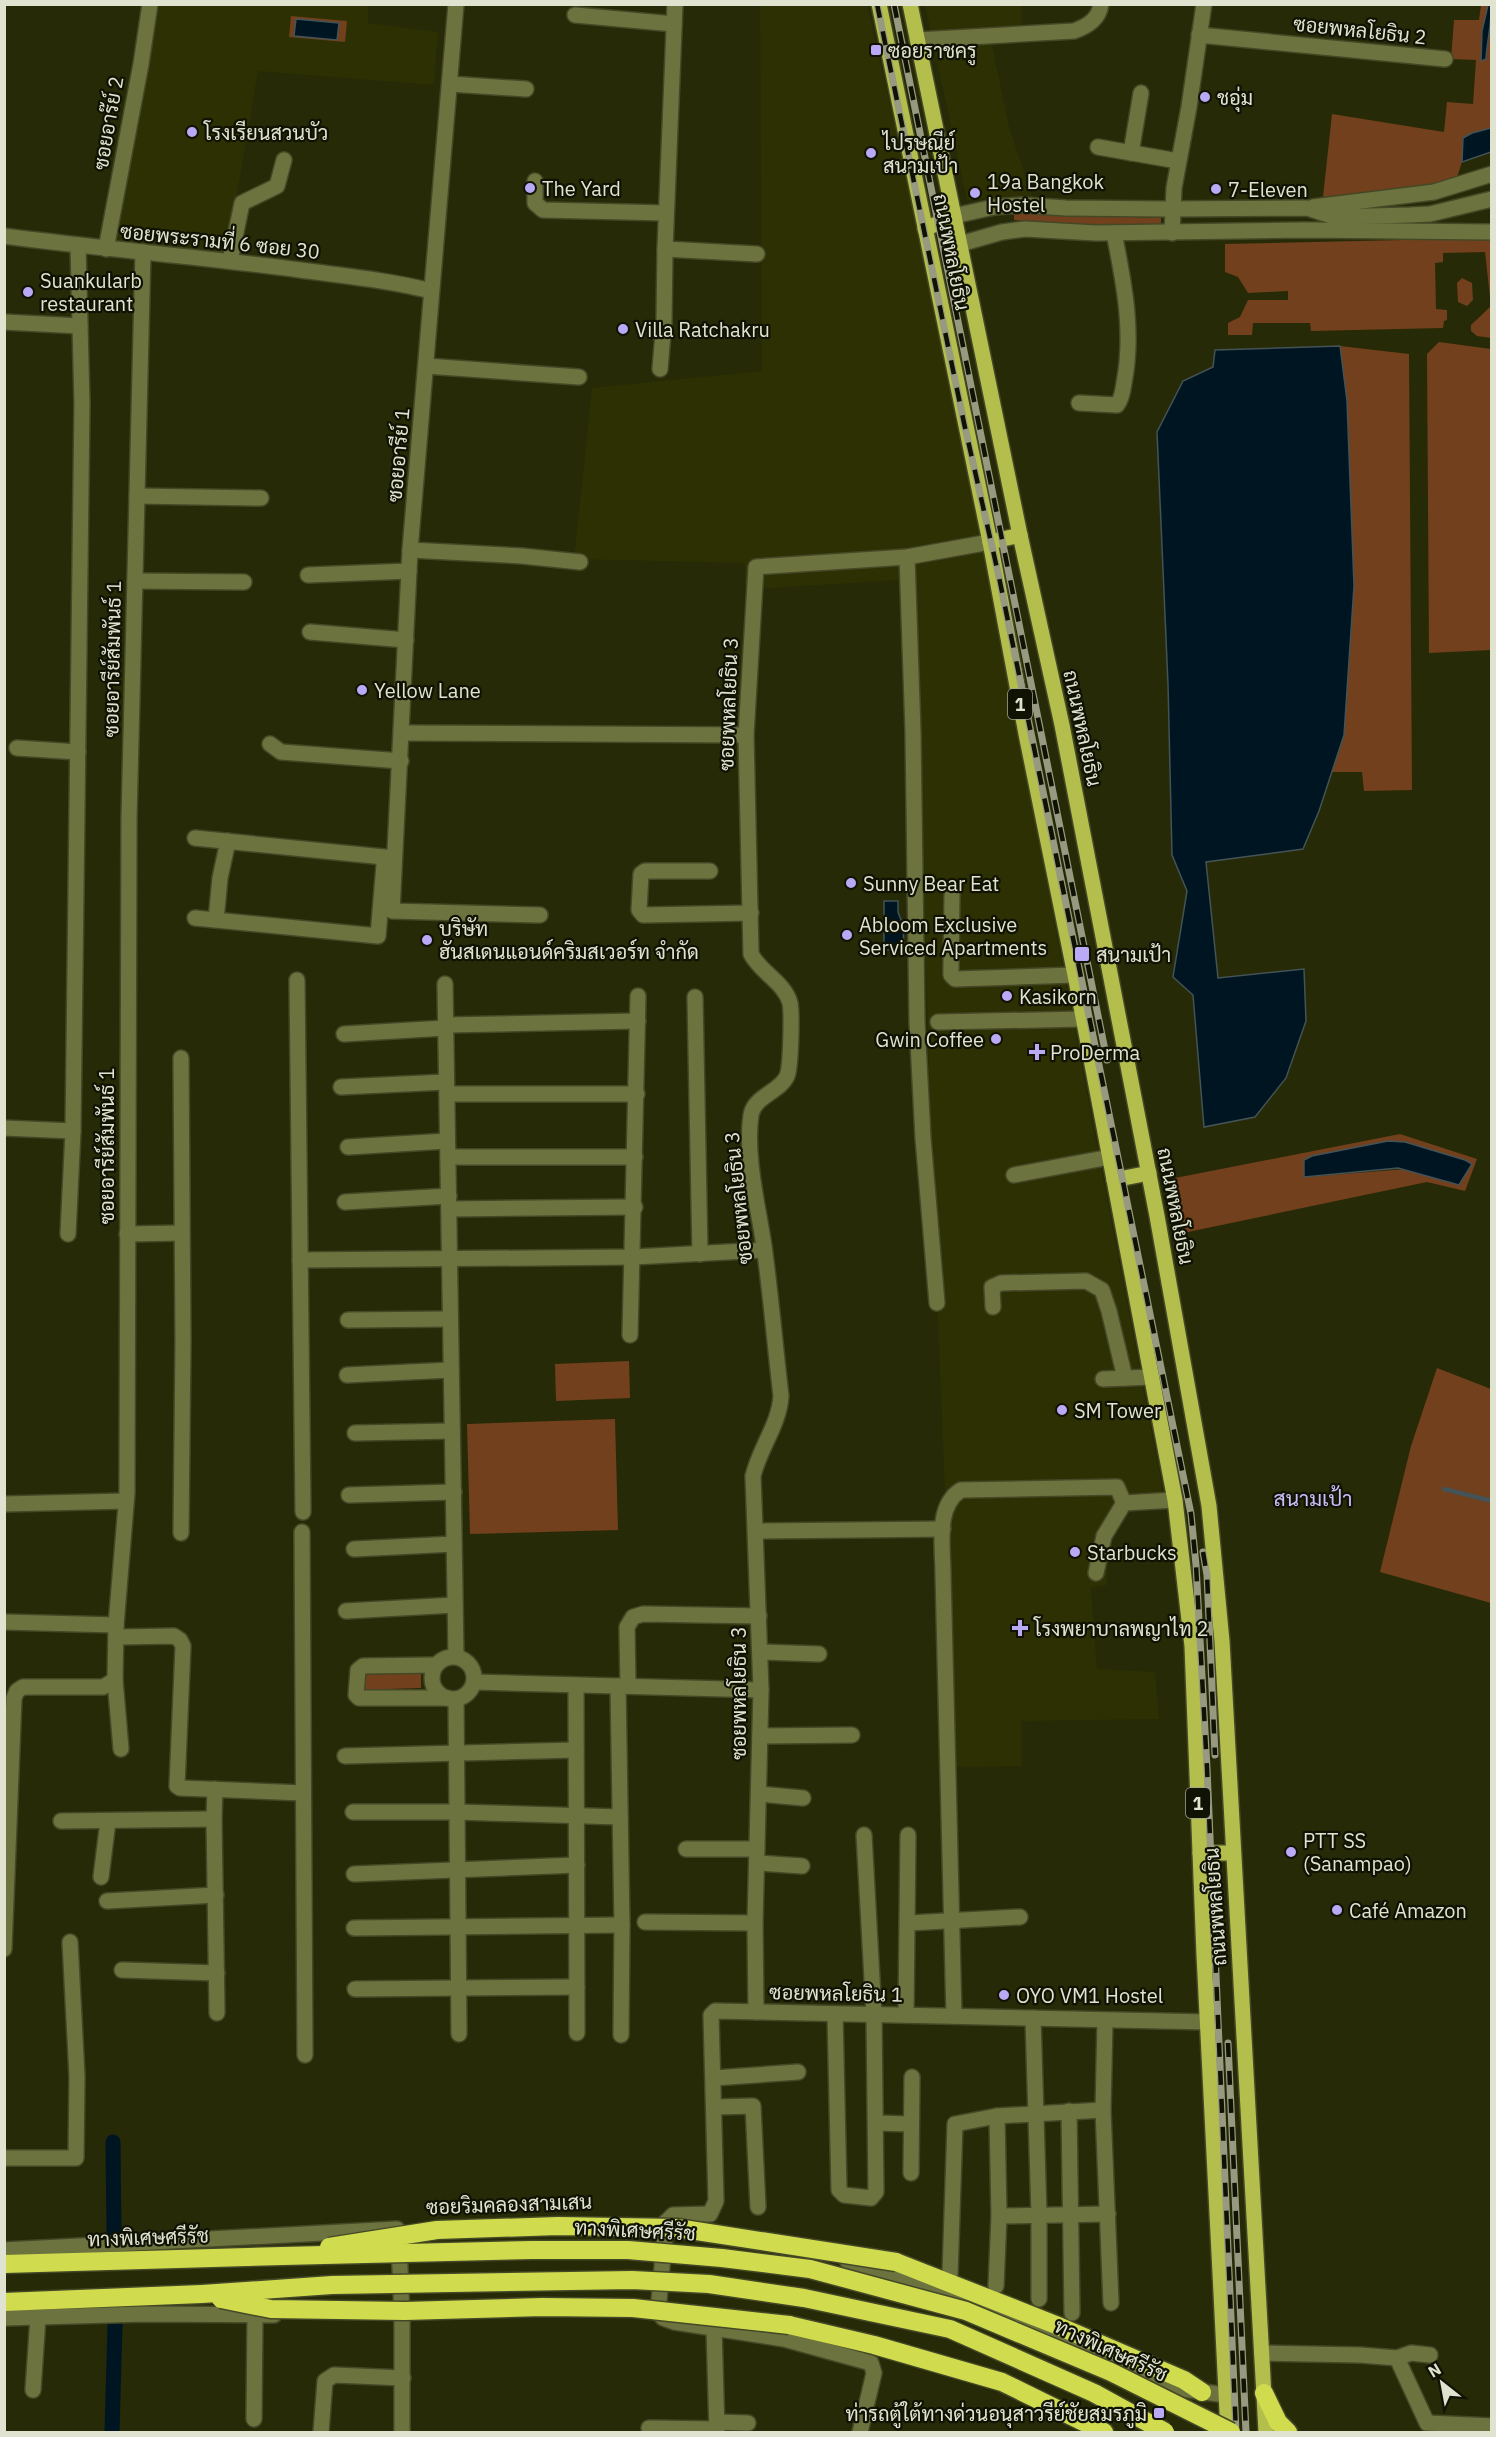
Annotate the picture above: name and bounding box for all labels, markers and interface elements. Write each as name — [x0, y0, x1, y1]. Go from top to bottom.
street label: ซอยพหลโยธิน 2 — [1292, 10, 1428, 50]
place label: ซอยราชครู — [888, 37, 977, 66]
marker: ซอยราชครู — [869, 43, 883, 57]
street label: ซอยอาร๊ย์ 2 — [86, 74, 130, 172]
place label: ชอุ่ม — [1217, 84, 1253, 112]
marker: ชอุ่ม — [1198, 90, 1212, 104]
place label: โรงเรียนสวนบัว — [203, 119, 328, 146]
marker: โรงเรียนสวนบัว — [185, 125, 199, 139]
place label: ไปรษณีย์ สนามเป้า — [881, 129, 958, 179]
marker: ไปรษณีย์ สนามเป้า — [864, 146, 878, 160]
place label: 19a Bangkok Hostel — [987, 168, 1104, 218]
place label: The Yard — [542, 175, 621, 202]
place label: 7-Eleven — [1228, 176, 1308, 203]
marker: The Yard — [523, 181, 537, 195]
marker: 7-Eleven — [1209, 182, 1223, 196]
marker: 19a Bangkok Hostel — [968, 186, 982, 200]
street label: ถนนพหลโยธิน — [927, 191, 977, 313]
street label: ซอยพระรามที่ 6 ซอย 30 — [119, 214, 322, 265]
place label: Suankularb restaurant — [40, 267, 142, 317]
marker: Suankularb restaurant — [21, 285, 35, 299]
place label: Villa Ratchakru — [635, 316, 770, 343]
marker: Villa Ratchakru — [616, 322, 630, 336]
street label: ซอยอารีย์ 1 — [380, 407, 416, 503]
street label: ซอยอารีย์สัมพันธ์ 1 — [97, 580, 127, 738]
street label: ซอยพหลโยธิน 3 — [712, 637, 744, 771]
street label: ถนนพหลโยธิน — [1057, 667, 1109, 789]
place label: Yellow Lane — [374, 677, 481, 704]
marker: Yellow Lane — [355, 683, 369, 697]
road number: 1 — [1008, 689, 1032, 719]
place label: Sunny Bear Eat — [863, 870, 999, 897]
marker: Sunny Bear Eat — [844, 876, 858, 890]
place label: Abloom Exclusive Serviced Apartments — [859, 911, 1047, 961]
place label: บริษัท ฮันสเดนแอนด์คริมสเวอร์ท จำกัด — [439, 915, 699, 965]
marker: Abloom Exclusive Serviced Apartments — [840, 928, 854, 942]
marker: บริษัท ฮันสเดนแอนด์คริมสเวอร์ท จำกัด — [420, 933, 434, 947]
place label: สนามเป้า — [1096, 941, 1171, 968]
marker: สนามเป้า — [1073, 945, 1091, 963]
place label: Kasikorn — [1019, 983, 1097, 1010]
marker: Kasikorn — [1000, 989, 1014, 1003]
place label: Gwin Coffee — [875, 1026, 984, 1053]
marker: Gwin Coffee — [989, 1032, 1003, 1046]
place label: ProDerma — [1050, 1039, 1141, 1066]
marker: ProDerma — [1028, 1043, 1046, 1061]
street label: ซอยอารีย์สัมพันธ์ 1 — [93, 1068, 120, 1224]
street label: ซอยพหลโยธิน 3 — [718, 1130, 758, 1266]
street label: ถนนพหลโยธิน — [1151, 1145, 1201, 1267]
place label: SM Tower — [1074, 1397, 1161, 1424]
marker: SM Tower — [1055, 1403, 1069, 1417]
district label: สนามเป้า — [1273, 1484, 1353, 1512]
place label: Starbucks — [1087, 1539, 1177, 1566]
marker: Starbucks — [1068, 1545, 1082, 1559]
place label: โรงพยาบาลพญาไท 2 — [1033, 1615, 1208, 1642]
marker: โรงพยาบาลพญาไท 2 — [1011, 1619, 1029, 1637]
street label: ซอยพหลโยธิน 3 — [725, 1626, 752, 1760]
road number: 1 — [1186, 1788, 1210, 1818]
place label: PTT SS (Sanampao) — [1303, 1827, 1412, 1877]
marker: PTT SS (Sanampao) — [1284, 1845, 1298, 1859]
street label: ถนนพหลโยธิน — [1197, 1847, 1233, 1967]
place label: Café Amazon — [1349, 1897, 1467, 1924]
marker: Café Amazon — [1330, 1903, 1344, 1917]
street label: ซอยพหลโยธิน 1 — [769, 1978, 903, 2008]
place label: OYO VM1 Hostel — [1016, 1982, 1163, 2009]
marker: OYO VM1 Hostel — [997, 1988, 1011, 2002]
street label: ซอยริมคลองสามเสน — [426, 2188, 592, 2220]
street label: ทางพิเศษศรีรัช — [574, 2213, 696, 2247]
street label: ทางพิเศษศรีรัช — [87, 2221, 209, 2253]
street label: ทางพิเศษศรีรัช — [1050, 2312, 1172, 2388]
north arrow — [1412, 2353, 1472, 2413]
text: N — [1424, 2359, 1444, 2382]
place label: ท่ารถตู้ใต้ทางด่วนอนุสาวรีย์ชัยสมรภูมิ — [845, 2400, 1147, 2429]
marker: ท่ารถตู้ใต้ทางด่วนอนุสาวรีย์ชัยสมรภูมิ — [1152, 2406, 1166, 2420]

